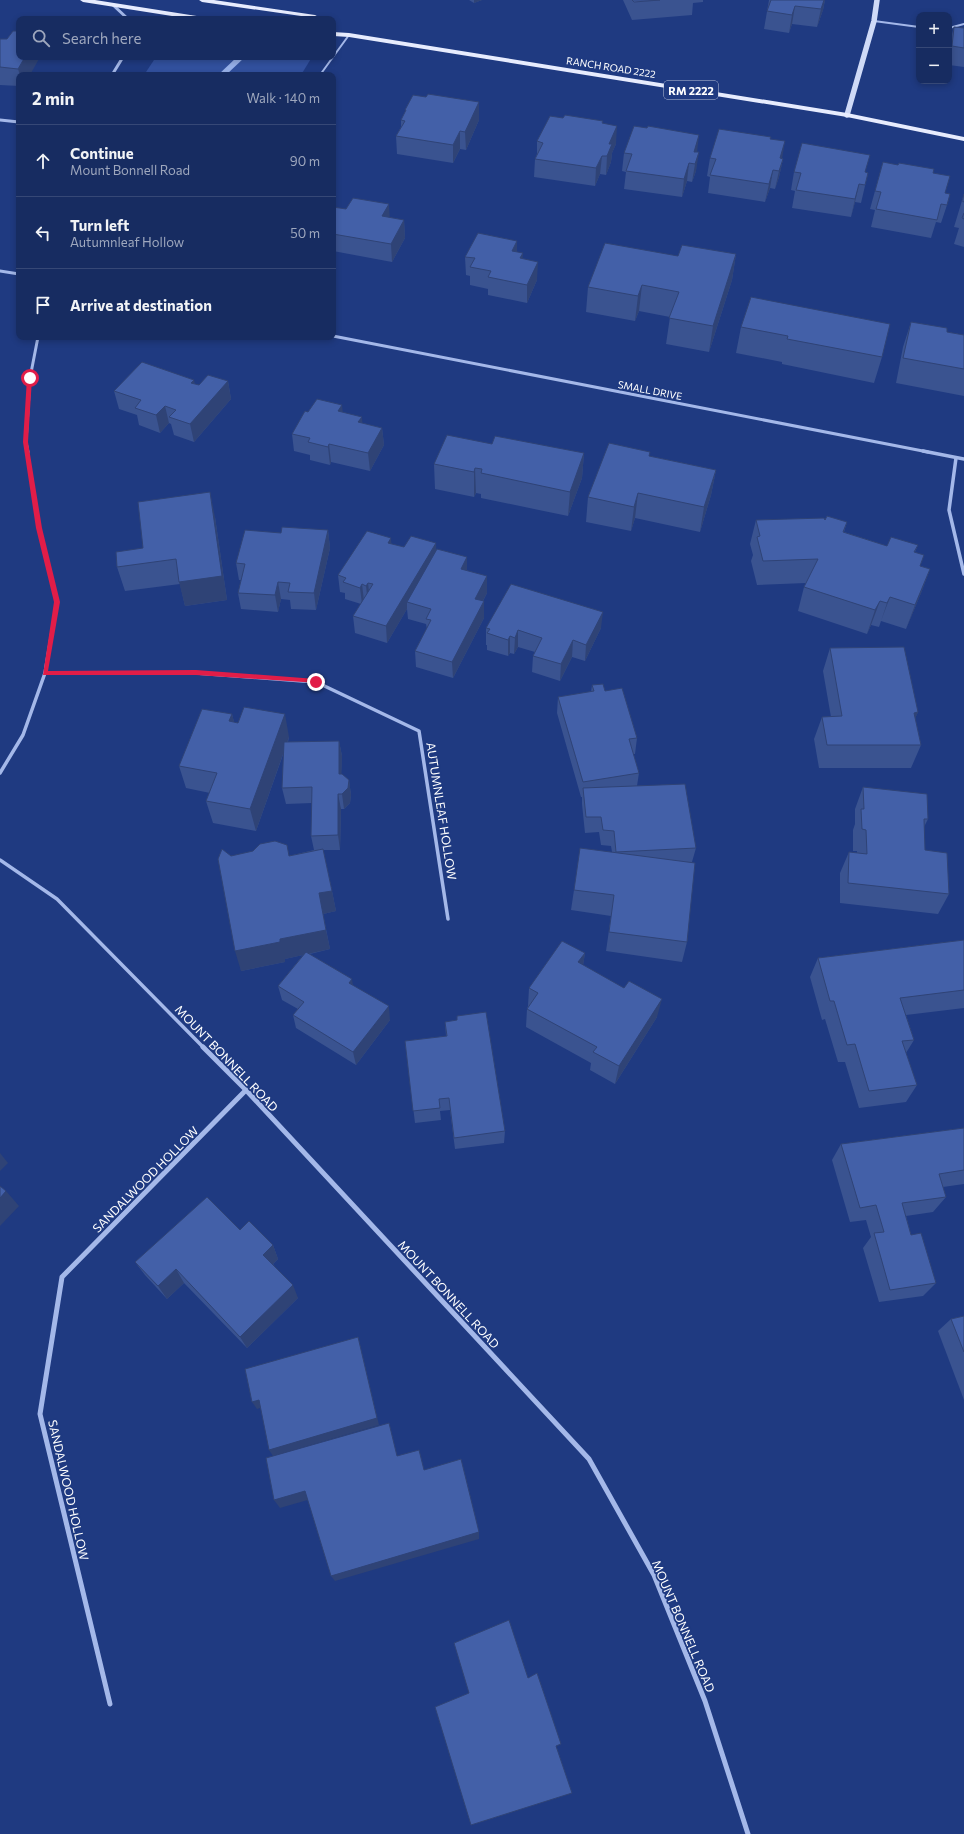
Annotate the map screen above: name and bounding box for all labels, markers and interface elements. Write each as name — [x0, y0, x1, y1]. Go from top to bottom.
map controls — [916, 12, 952, 84]
button: + — [916, 12, 952, 48]
search box — [16, 16, 336, 60]
icon: search — [30, 27, 52, 49]
text: Search here — [62, 29, 141, 47]
button: − — [916, 48, 952, 84]
street label: RANCH ROAD 2222 — [566, 54, 657, 80]
road number: RM 2222 — [664, 81, 718, 99]
text: 2 min — [32, 88, 74, 109]
text: Walk · 140 m — [247, 90, 320, 106]
text: Continue — [70, 144, 134, 162]
icon: ahead — [32, 150, 54, 172]
text: 90 m — [290, 153, 320, 169]
text: Mount Bonnell Road — [70, 162, 190, 178]
text: Turn left — [70, 216, 129, 234]
icon: left — [32, 222, 54, 244]
text: 50 m — [290, 225, 320, 241]
text: Autumnleaf Hollow — [70, 234, 184, 250]
icon: arrive — [32, 294, 54, 316]
text: Arrive at destination — [70, 296, 212, 314]
route start — [21, 369, 39, 387]
street label: SMALL DRIVE — [617, 378, 683, 402]
route end — [307, 673, 325, 691]
street label: AUTUMNLEAF HOLLOW — [424, 741, 460, 881]
street label: MOUNT BONNELL ROAD — [173, 1002, 281, 1114]
street label: SANDALWOOD HOLLOW — [89, 1123, 201, 1235]
street label: MOUNT BONNELL ROAD — [395, 1237, 503, 1351]
street label: SANDALWOOD HOLLOW — [46, 1418, 92, 1562]
street label: MOUNT BONNELL ROAD — [650, 1558, 718, 1694]

